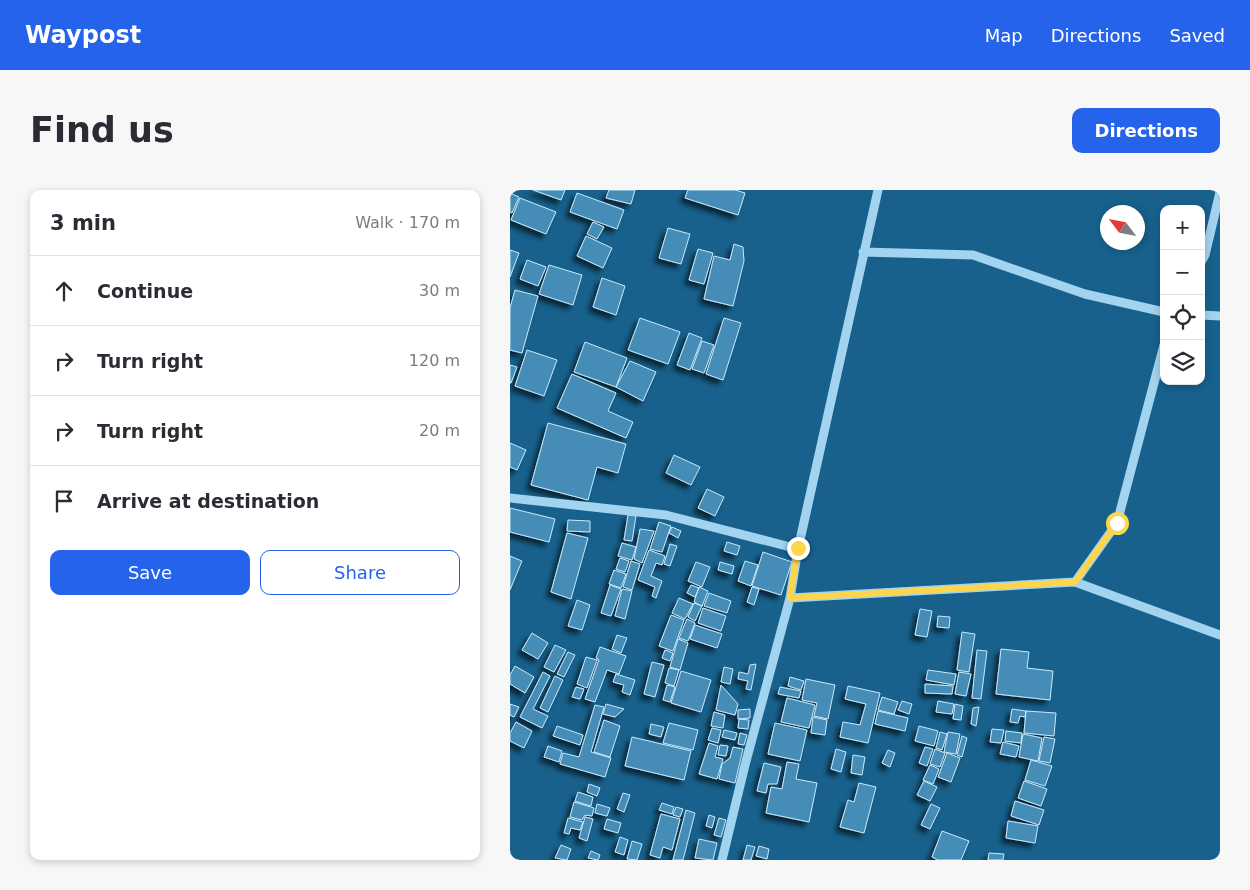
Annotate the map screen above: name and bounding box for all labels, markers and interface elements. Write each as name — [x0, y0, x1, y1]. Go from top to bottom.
text: Waypost — [25, 21, 141, 49]
text: Map — [985, 25, 1023, 46]
text: Directions — [1051, 25, 1141, 46]
text: Saved — [1169, 25, 1225, 46]
button: Directions — [1072, 108, 1220, 153]
text: Find us — [30, 110, 174, 150]
north arrow — [1100, 205, 1145, 250]
map controls — [1160, 205, 1205, 385]
button: + — [1160, 205, 1205, 250]
text: 3 min — [50, 211, 116, 235]
text: Walk · 170 m — [355, 213, 460, 232]
button: − — [1160, 250, 1205, 295]
icon: ahead — [50, 277, 78, 305]
text: Continue — [97, 280, 193, 302]
text: 30 m — [419, 281, 460, 300]
button: locate — [1160, 295, 1205, 340]
button: layers — [1160, 340, 1205, 385]
icon: right — [50, 347, 78, 375]
text: Turn right — [97, 350, 203, 372]
text: 120 m — [409, 351, 460, 370]
icon: right — [50, 417, 78, 445]
text: Turn right — [97, 420, 203, 442]
text: 20 m — [419, 421, 460, 440]
icon: arrive — [50, 487, 78, 515]
text: Arrive at destination — [97, 490, 319, 512]
route start — [1106, 512, 1129, 535]
route end — [787, 537, 810, 560]
button: Save — [50, 550, 250, 595]
button: Share — [260, 550, 460, 595]

